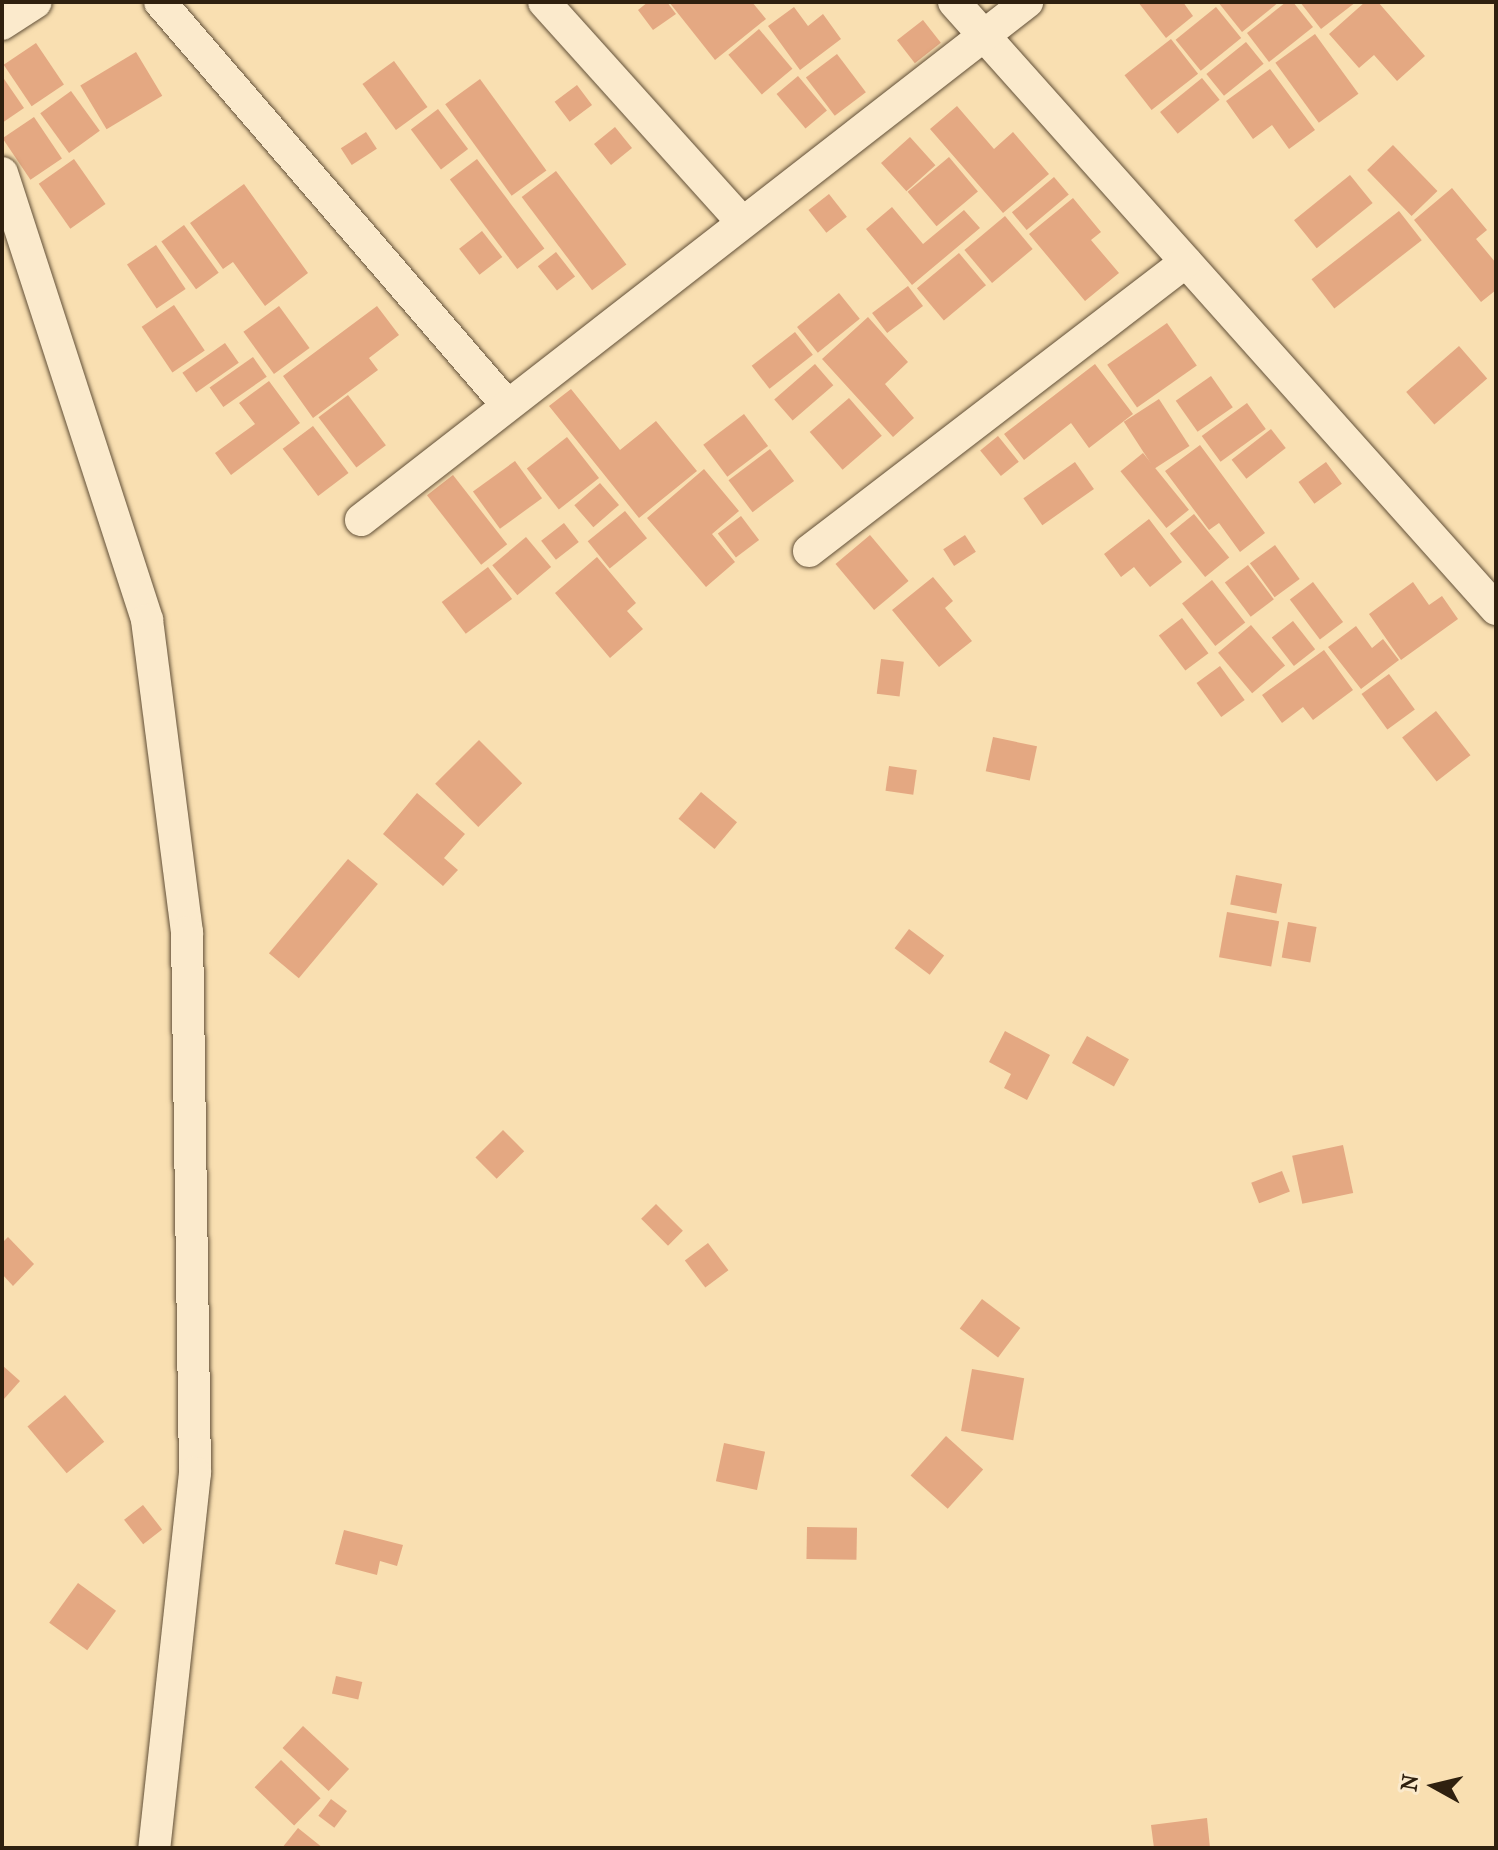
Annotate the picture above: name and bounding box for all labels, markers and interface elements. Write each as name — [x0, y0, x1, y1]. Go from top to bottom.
north arrow — [1394, 1746, 1474, 1826]
text: N — [1396, 1773, 1424, 1793]

